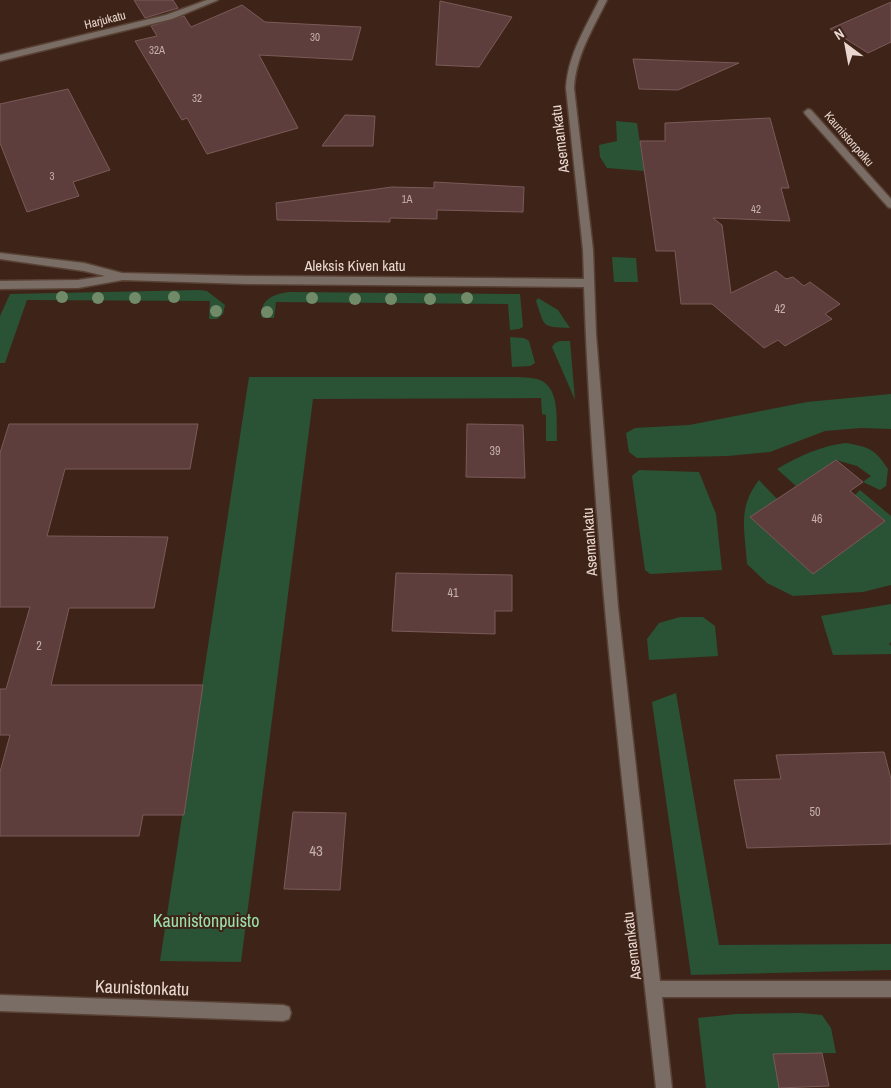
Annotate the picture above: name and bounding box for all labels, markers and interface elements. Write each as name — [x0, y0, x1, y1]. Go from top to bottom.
street label: Harjukatu — [83, 7, 127, 33]
north arrow — [821, 20, 871, 70]
text: N — [831, 24, 847, 44]
house number: 30 — [310, 30, 320, 44]
house number: 32A — [149, 43, 166, 57]
house number: 32 — [192, 91, 202, 105]
street label: Asemankatu — [545, 104, 574, 175]
street label: Kaunistonpolku — [821, 108, 877, 170]
house number: 3 — [49, 169, 55, 183]
house number: 1A — [401, 192, 413, 206]
house number: 42 — [751, 202, 761, 216]
street label: Aleksis Kiven katu — [303, 255, 406, 276]
house number: 42 — [775, 301, 785, 317]
house number: 39 — [490, 443, 500, 459]
street label: Asemankatu — [577, 507, 602, 578]
house number: 46 — [812, 511, 822, 527]
house number: 41 — [448, 585, 459, 601]
house number: 2 — [36, 638, 42, 654]
house number: 50 — [810, 804, 820, 820]
house number: 43 — [309, 840, 323, 861]
park label: Kaunistonpuisto — [153, 908, 259, 933]
street label: Asemankatu — [617, 911, 646, 982]
street label: Kaunistonkatu — [94, 973, 190, 1002]

